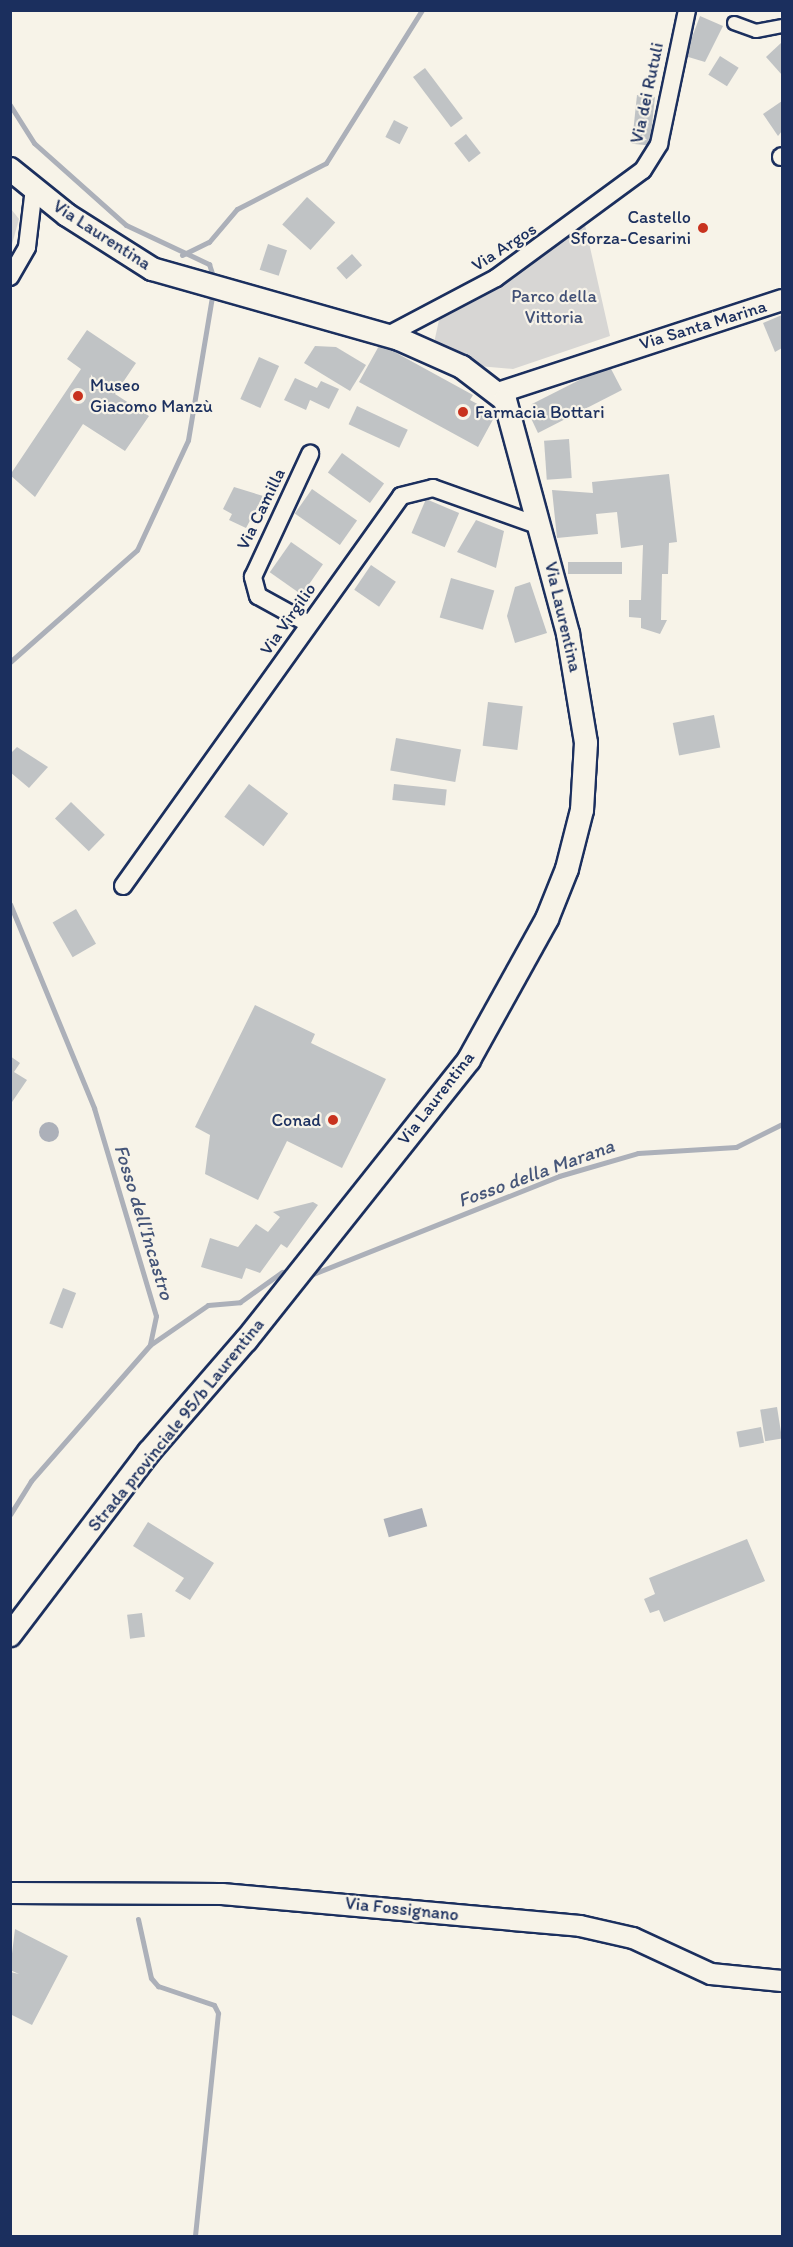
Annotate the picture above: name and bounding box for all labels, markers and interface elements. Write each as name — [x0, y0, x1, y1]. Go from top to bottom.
street label: Via dei Rutuli — [626, 41, 668, 145]
street label: Via Laurentina — [49, 195, 155, 275]
place label: Castello Sforza-Cesarini — [570, 207, 691, 250]
street label: Via Argos — [467, 218, 541, 276]
marker: Castello Sforza-Cesarini — [696, 221, 710, 235]
park label: Parco della Vittoria — [511, 286, 597, 328]
street label: Via Santa Marina — [637, 295, 769, 355]
place label: Museo Giacomo Manzù — [90, 375, 213, 418]
marker: Museo Giacomo Manzù — [71, 389, 85, 403]
place label: Farmacia Bottari — [475, 401, 604, 423]
marker: Farmacia Bottari — [456, 405, 470, 419]
street label: Via Camilla — [232, 465, 290, 553]
street label: Via Laurentina — [540, 560, 586, 674]
street label: Via Virgilio — [255, 579, 321, 659]
street label: Via Laurentina — [393, 1047, 479, 1149]
place label: Conad — [272, 1109, 321, 1131]
marker: Conad — [326, 1113, 340, 1127]
water label: Fosso della Marana — [455, 1134, 617, 1212]
water label: Fosso dell'Incastro — [109, 1142, 179, 1302]
street label: Strada provinciale 95/b Laurentina — [83, 1314, 269, 1536]
street label: Via Fossignano — [344, 1892, 460, 1926]

